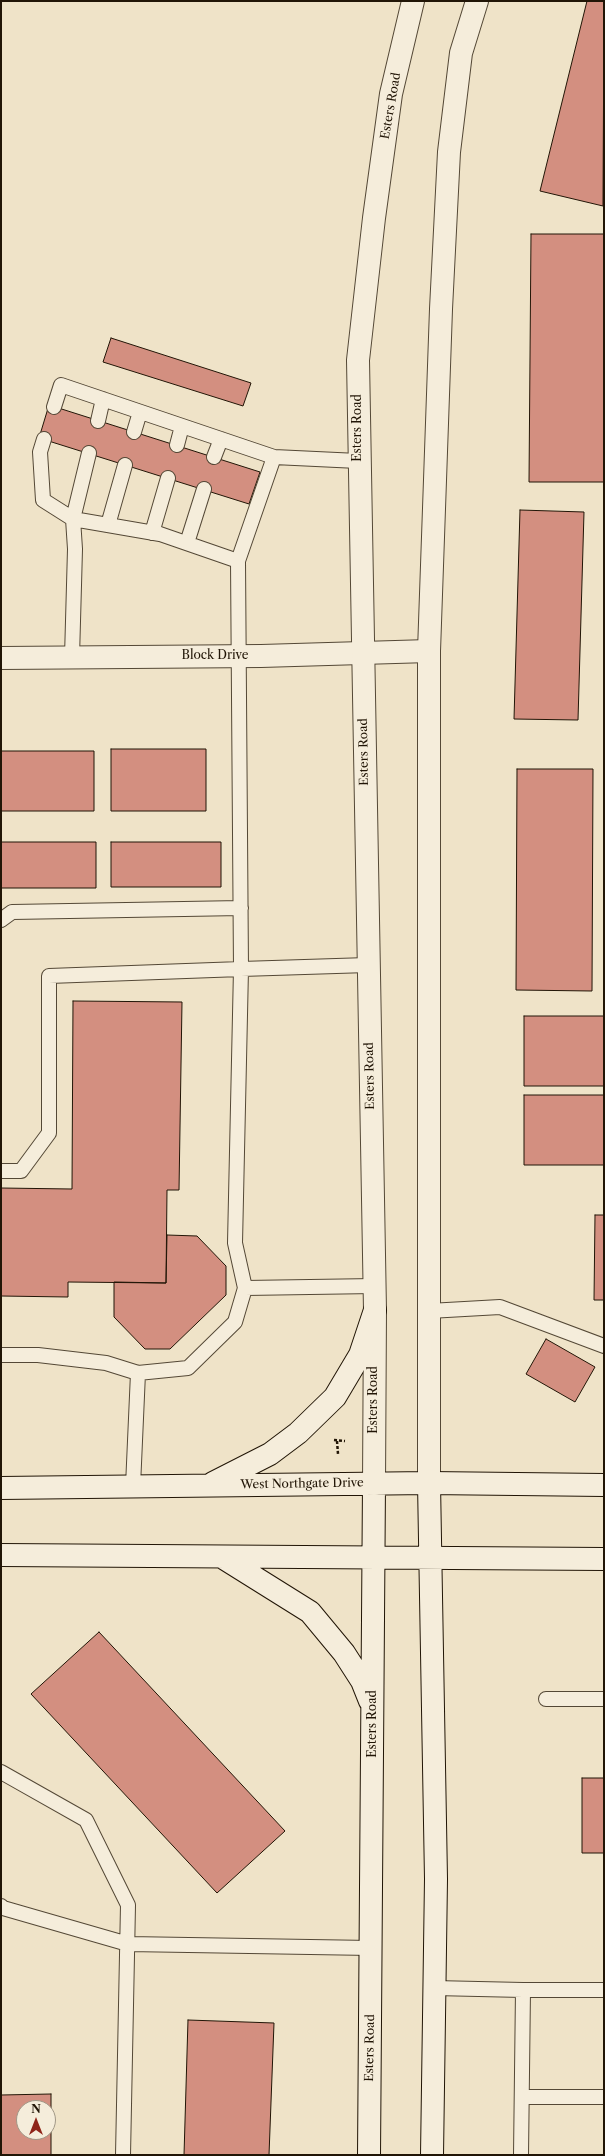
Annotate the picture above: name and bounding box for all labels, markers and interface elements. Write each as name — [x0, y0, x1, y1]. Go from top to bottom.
street label: Esters Road — [378, 71, 404, 141]
street label: Esters Road — [351, 394, 365, 462]
street label: Block Drive — [182, 649, 248, 663]
street label: Esters Road — [356, 718, 372, 786]
street label: Esters Road — [362, 1042, 378, 1110]
street label: Esters Road — [367, 1366, 381, 1434]
street label: West Northgate Drive — [240, 1476, 364, 1492]
street label: Esters Road — [366, 1690, 380, 1758]
street label: Esters Road — [362, 2014, 378, 2082]
north arrow — [16, 2100, 56, 2140]
text: N — [31, 2102, 41, 2116]

